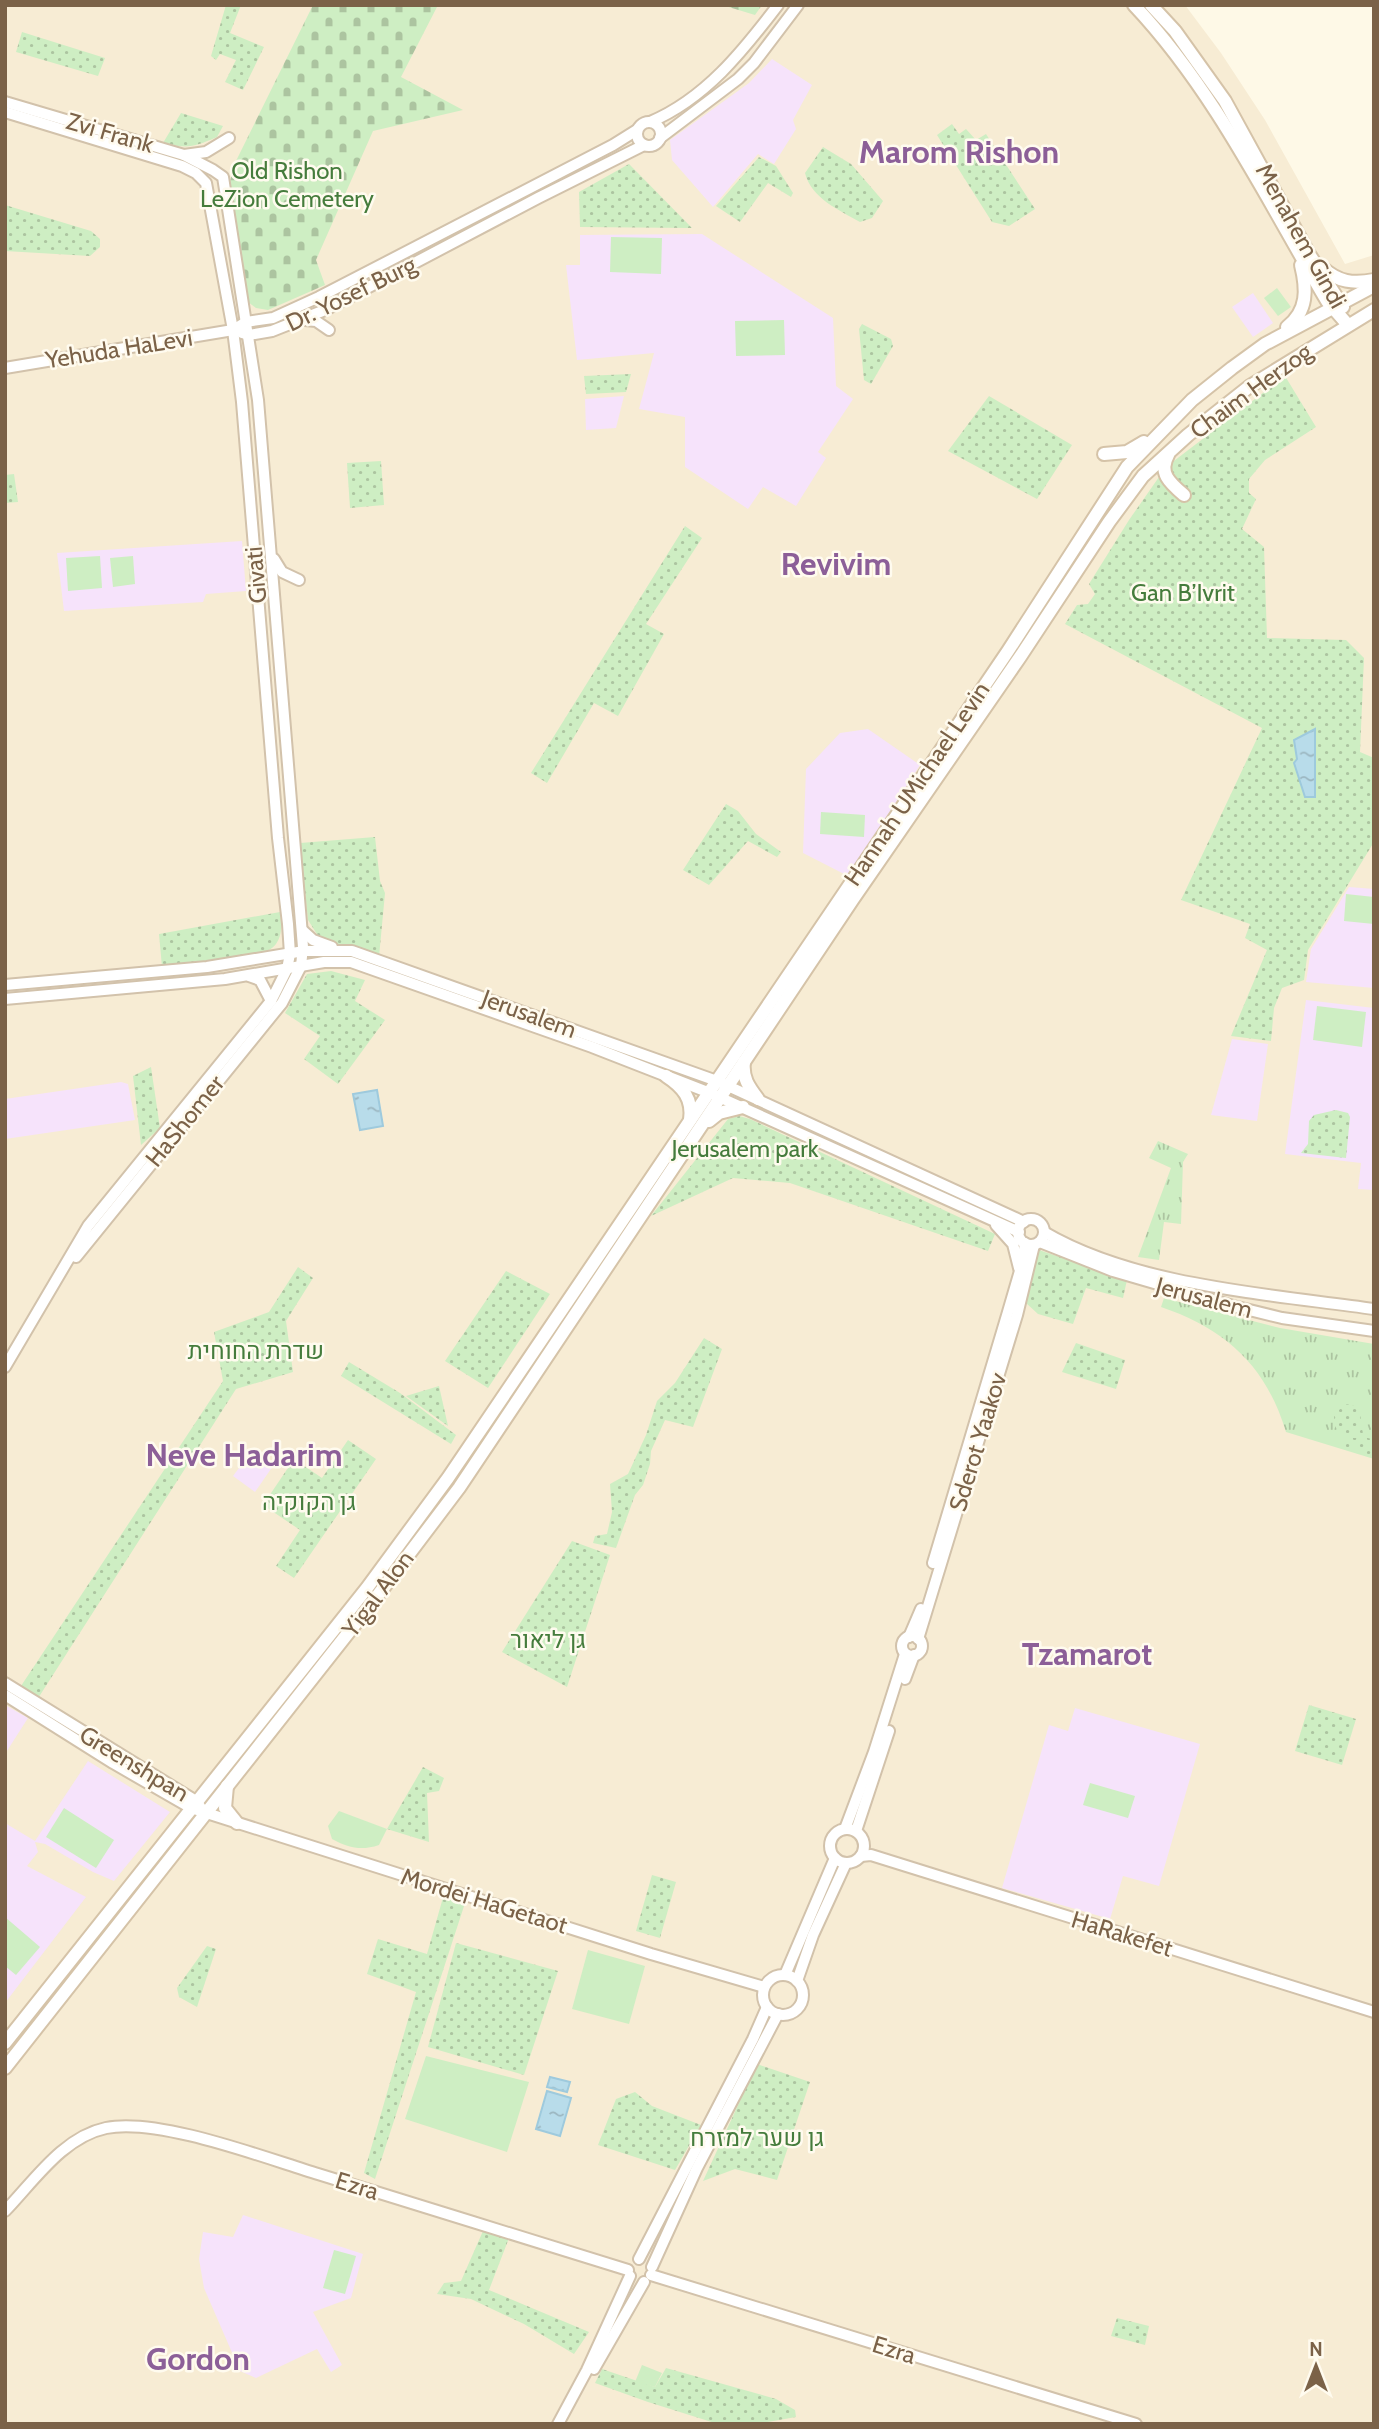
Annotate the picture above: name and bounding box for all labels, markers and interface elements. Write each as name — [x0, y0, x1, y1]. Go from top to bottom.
street label: Zvi Frank — [63, 106, 157, 159]
district label: Marom Rishon — [859, 132, 1059, 171]
park label: Old Rishon LeZion Cemetery — [200, 156, 374, 213]
street label: Menahem Gindi — [1250, 158, 1353, 313]
street label: Dr. Yosef Burg — [281, 249, 421, 338]
street label: Yehuda HaLevi — [42, 323, 194, 375]
street label: Chaim Herzog — [1184, 336, 1318, 445]
district label: Revivim — [781, 544, 891, 583]
street label: Givati — [239, 545, 272, 605]
park label: Gan B’Ivrit — [1131, 578, 1235, 607]
street label: Hannah UMichael Levin — [838, 676, 996, 891]
street label: Jerusalem — [477, 983, 580, 1044]
street label: HaShomer — [139, 1069, 230, 1172]
park label: Jerusalem park — [670, 1134, 819, 1163]
street label: Jerusalem — [1152, 1270, 1255, 1324]
park label: שדרת החוחית — [188, 1336, 324, 1365]
street label: Sderot Yaakov — [943, 1369, 1012, 1515]
district label: Neve Hadarim — [146, 1435, 343, 1474]
park label: גן הקוקיה — [262, 1487, 356, 1516]
street label: Yigal Alon — [335, 1545, 420, 1644]
park label: גן ליאור — [510, 1625, 586, 1654]
district label: Tzamarot — [1022, 1634, 1152, 1673]
street label: Greenshpan — [74, 1720, 194, 1808]
street label: Mordei HaGetaot — [397, 1861, 571, 1940]
street label: HaRakefet — [1068, 1904, 1176, 1963]
park label: גן שער למזרח — [690, 2123, 824, 2152]
street label: Ezra — [332, 2165, 383, 2206]
street label: Ezra — [869, 2329, 920, 2370]
north arrow — [1281, 2331, 1351, 2401]
text: N — [1309, 2338, 1323, 2361]
district label: Gordon — [146, 2339, 250, 2378]

